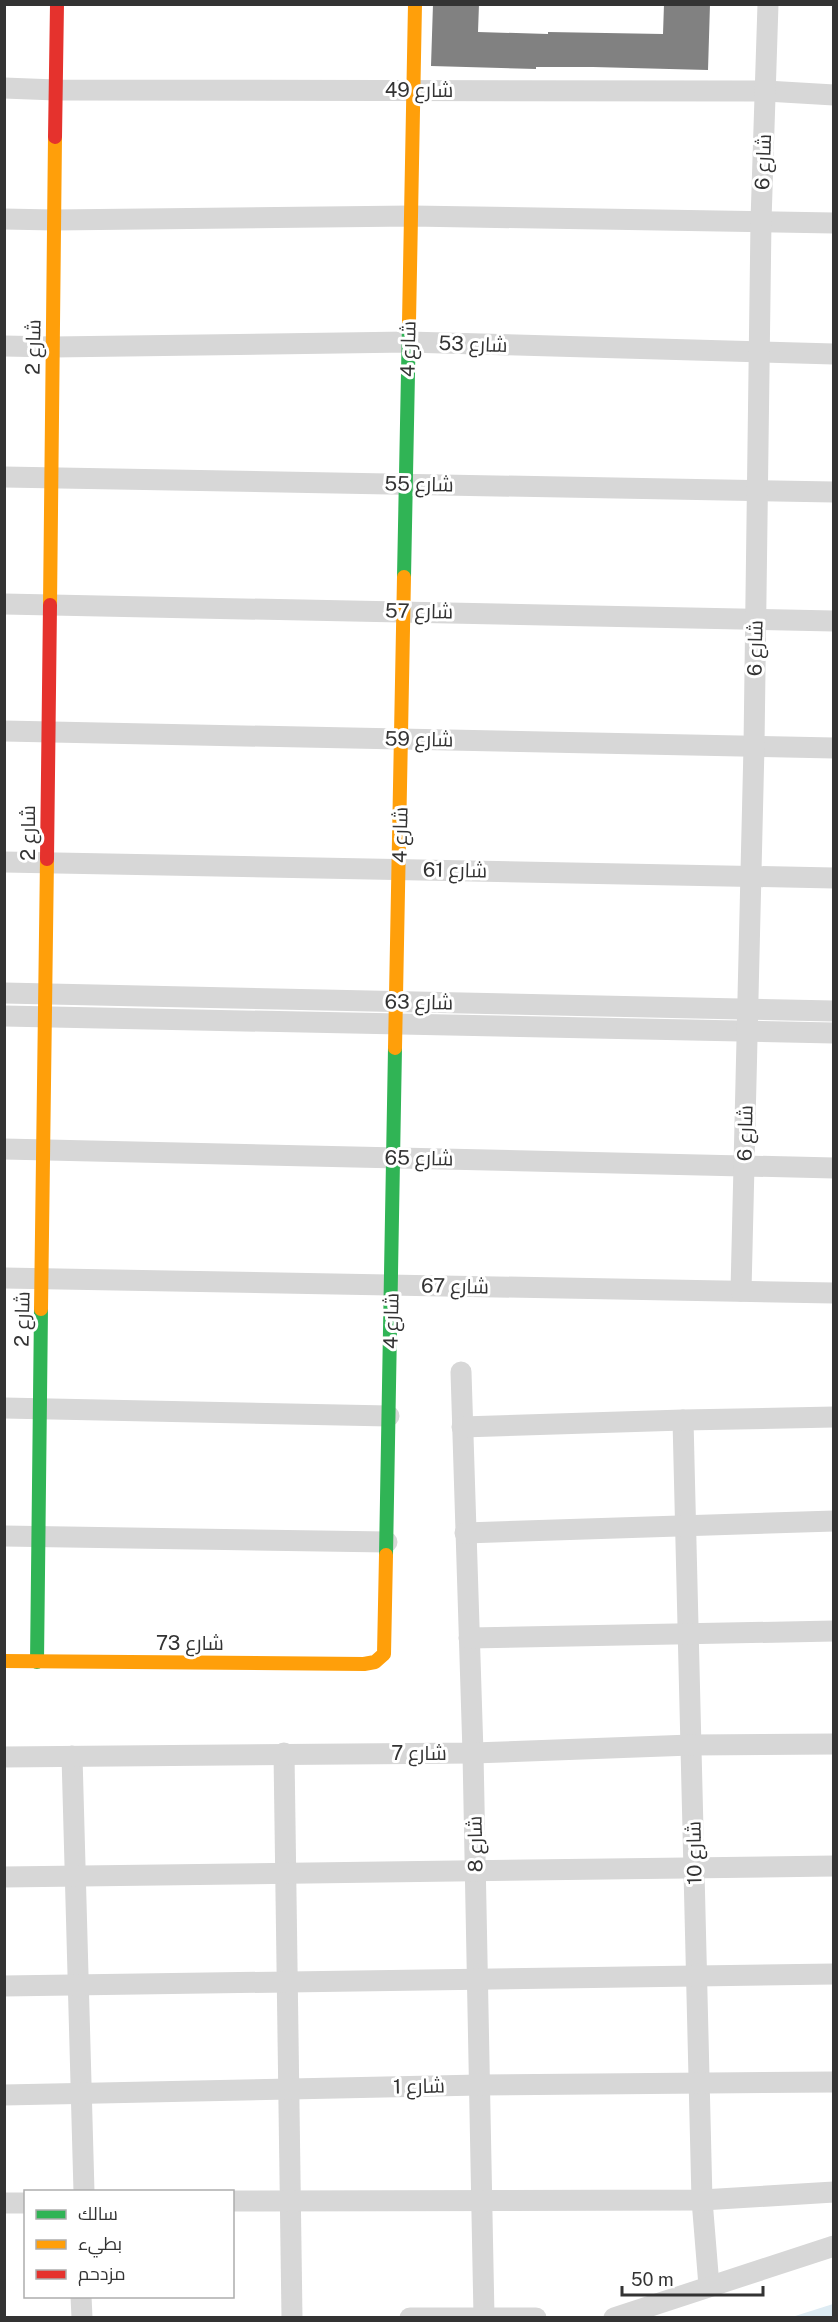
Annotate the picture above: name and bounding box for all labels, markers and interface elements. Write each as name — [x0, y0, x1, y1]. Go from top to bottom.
street label: شارع 49 — [385, 78, 453, 104]
street label: شارع 6 — [750, 134, 778, 191]
street label: شارع 2 — [21, 319, 47, 375]
street label: شارع 4 — [396, 321, 422, 377]
street label: شارع 53 — [438, 331, 508, 359]
street label: شارع 55 — [384, 471, 454, 499]
street label: شارع 57 — [385, 598, 453, 626]
street label: شارع 6 — [743, 620, 769, 676]
street label: شارع 59 — [384, 726, 454, 754]
street label: شارع 2 — [16, 805, 42, 861]
street label: شارع 4 — [388, 807, 414, 863]
street label: شارع 61 — [423, 857, 487, 885]
street label: شارع 63 — [384, 989, 453, 1017]
street label: شارع 6 — [733, 1105, 759, 1161]
street label: شارع 65 — [384, 1145, 454, 1173]
street label: شارع 67 — [421, 1273, 489, 1301]
street label: شارع 2 — [10, 1291, 36, 1347]
street label: شارع 4 — [379, 1293, 405, 1349]
street label: شارع 73 — [156, 1631, 224, 1657]
street label: شارع 7 — [391, 1741, 447, 1767]
street label: شارع 8 — [463, 1815, 489, 1872]
street label: شارع 10 — [681, 1821, 709, 1885]
street label: شارع 1 — [393, 2074, 445, 2100]
legend — [24, 2190, 234, 2298]
text: سالك — [78, 2203, 118, 2224]
text: بطيء — [78, 2233, 122, 2258]
scale bar — [622, 2259, 763, 2297]
text: مزدحم — [78, 2263, 126, 2286]
text: 50 m — [631, 2269, 674, 2290]

